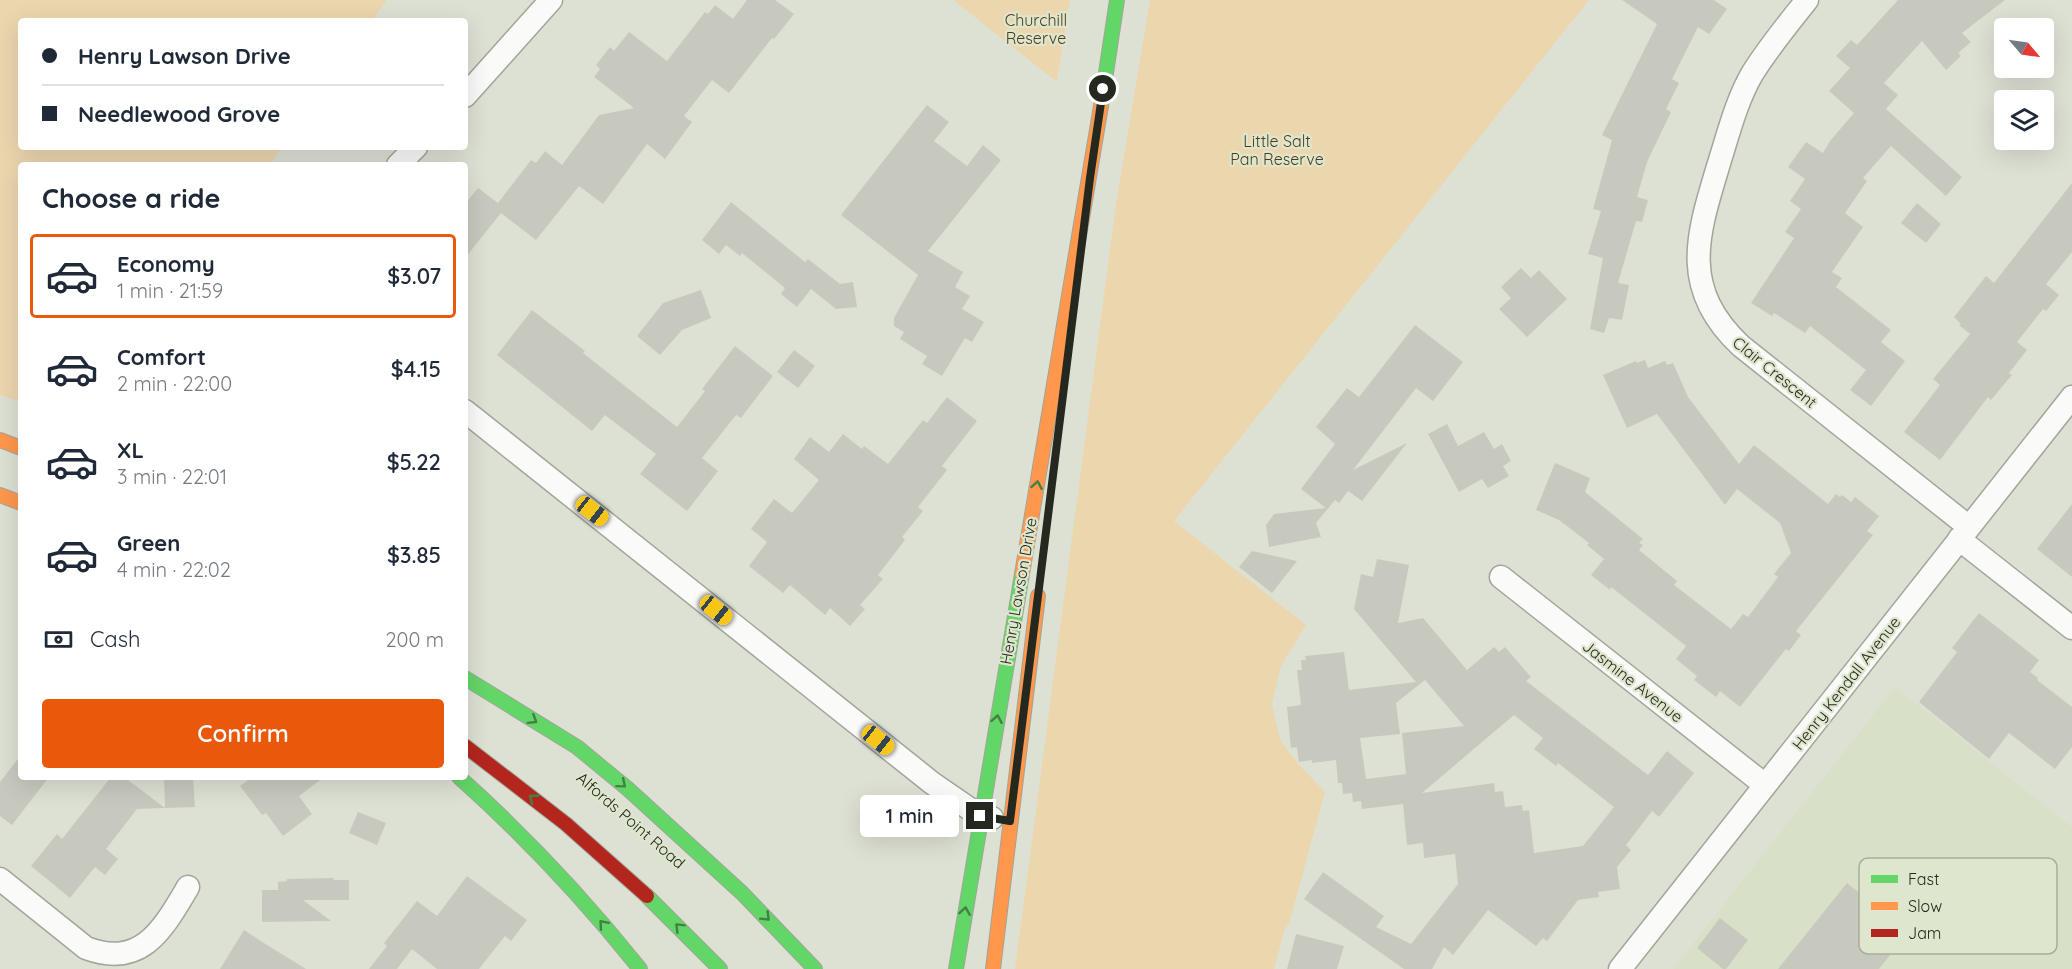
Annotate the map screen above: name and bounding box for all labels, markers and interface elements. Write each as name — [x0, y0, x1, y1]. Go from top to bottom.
park label: Churchill Reserve — [1005, 10, 1067, 48]
north arrow — [1994, 18, 2054, 78]
map controls — [1994, 18, 2054, 150]
text: Henry Lawson Drive — [78, 42, 291, 70]
route start — [1089, 75, 1116, 102]
button: layers — [1994, 90, 2054, 150]
text: Needlewood Grove — [78, 100, 280, 128]
park label: Little Salt Pan Reserve — [1230, 131, 1324, 169]
text: Choose a ride — [42, 181, 220, 215]
icon: car — [45, 249, 99, 303]
text: Economy — [117, 250, 215, 278]
text: $3.07 — [387, 262, 441, 290]
text: 1 min · 21:59 — [117, 278, 223, 303]
street label: Clair Crescent — [1729, 332, 1821, 412]
icon: car — [45, 342, 99, 396]
text: Comfort — [117, 343, 206, 371]
text: $4.15 — [391, 355, 441, 383]
text: 2 min · 22:00 — [117, 371, 232, 396]
icon: car — [45, 435, 99, 489]
text: XL — [117, 436, 144, 464]
text: $5.22 — [387, 448, 441, 476]
text: 3 min · 22:01 — [117, 464, 227, 489]
one-way arrow — [1030, 481, 1043, 491]
car — [572, 493, 612, 529]
street label: Henry Lawson Drive — [995, 516, 1041, 666]
icon: car — [45, 528, 99, 582]
text: Green — [117, 529, 180, 557]
text: $3.85 — [387, 541, 441, 569]
text: 4 min · 22:02 — [117, 557, 231, 582]
car — [696, 592, 736, 628]
street label: Henry Kendall Avenue — [1788, 612, 1904, 754]
icon: cash — [42, 623, 75, 656]
text: Cash — [90, 625, 141, 653]
text: 200 m — [385, 627, 444, 652]
street label: Jasmine Avenue — [1579, 636, 1687, 726]
button: Confirm — [42, 699, 444, 768]
one-way arrow — [527, 712, 537, 724]
one-way arrow — [990, 714, 1002, 723]
car — [858, 722, 898, 758]
street label: Alfords Point Road — [573, 767, 689, 873]
one-way arrow — [615, 777, 626, 788]
one-way arrow — [529, 795, 540, 806]
callout: 1 min — [860, 795, 959, 837]
route end — [966, 802, 993, 829]
text: 1 min — [886, 803, 933, 828]
legend — [1859, 858, 2057, 954]
text: Fast — [1908, 869, 1939, 889]
text: Slow — [1908, 896, 1942, 916]
one-way arrow — [959, 907, 971, 916]
one-way arrow — [758, 909, 769, 920]
one-way arrow — [599, 920, 610, 931]
text: Jam — [1908, 923, 1941, 943]
one-way arrow — [676, 924, 687, 935]

